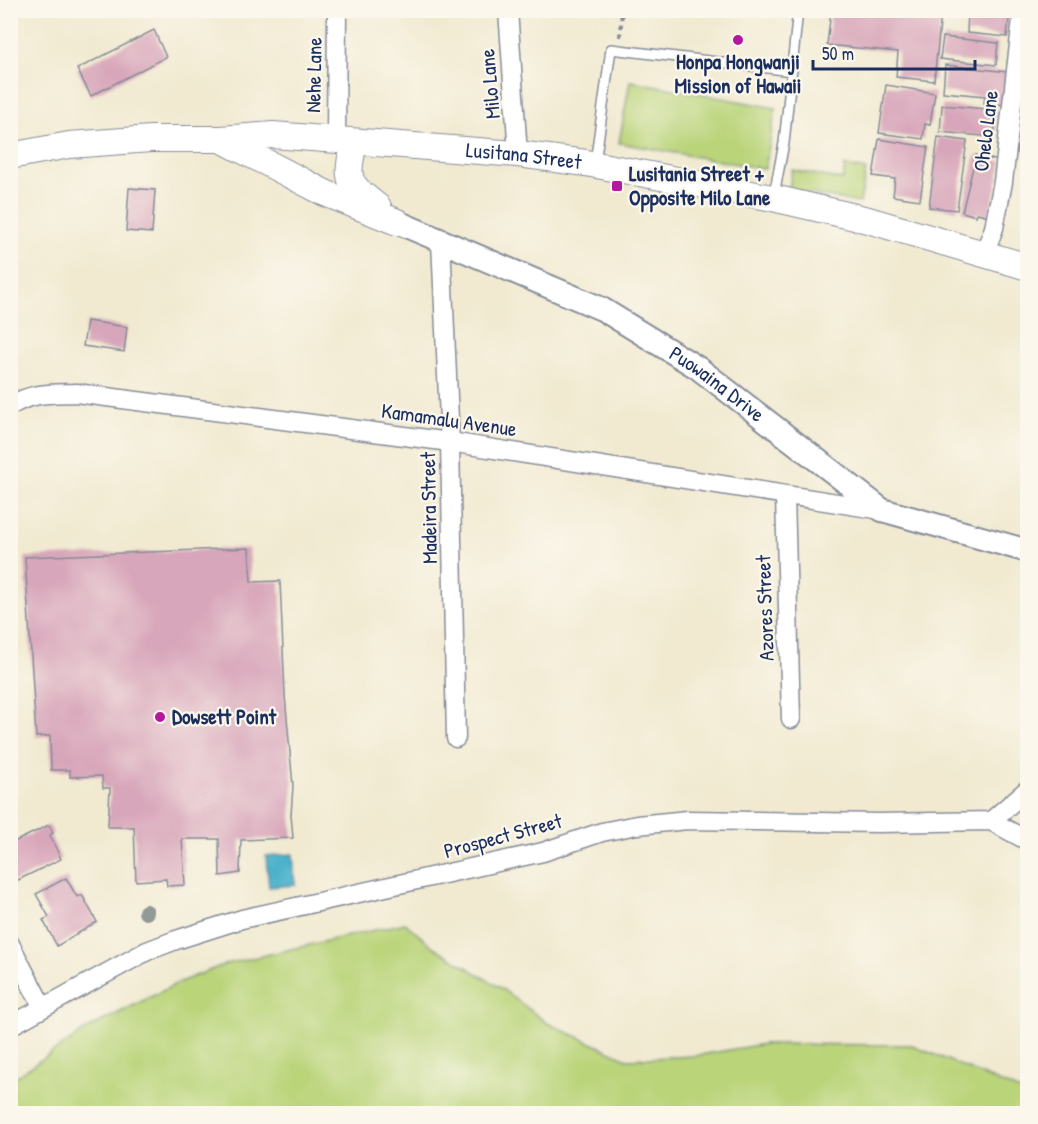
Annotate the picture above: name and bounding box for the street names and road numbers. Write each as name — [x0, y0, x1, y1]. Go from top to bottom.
street label: Nehe Lane — [298, 37, 329, 113]
street label: Milo Lane — [472, 48, 507, 120]
street label: Ohelo Lane — [966, 89, 1005, 173]
street label: Lusitana Street — [465, 135, 584, 176]
street label: Puowaina Drive — [664, 339, 771, 428]
street label: Kamamalu Avenue — [380, 396, 519, 443]
street label: Madeira Street — [413, 451, 444, 564]
street label: Azores Street — [748, 554, 781, 661]
street label: Prospect Street — [441, 806, 566, 865]

